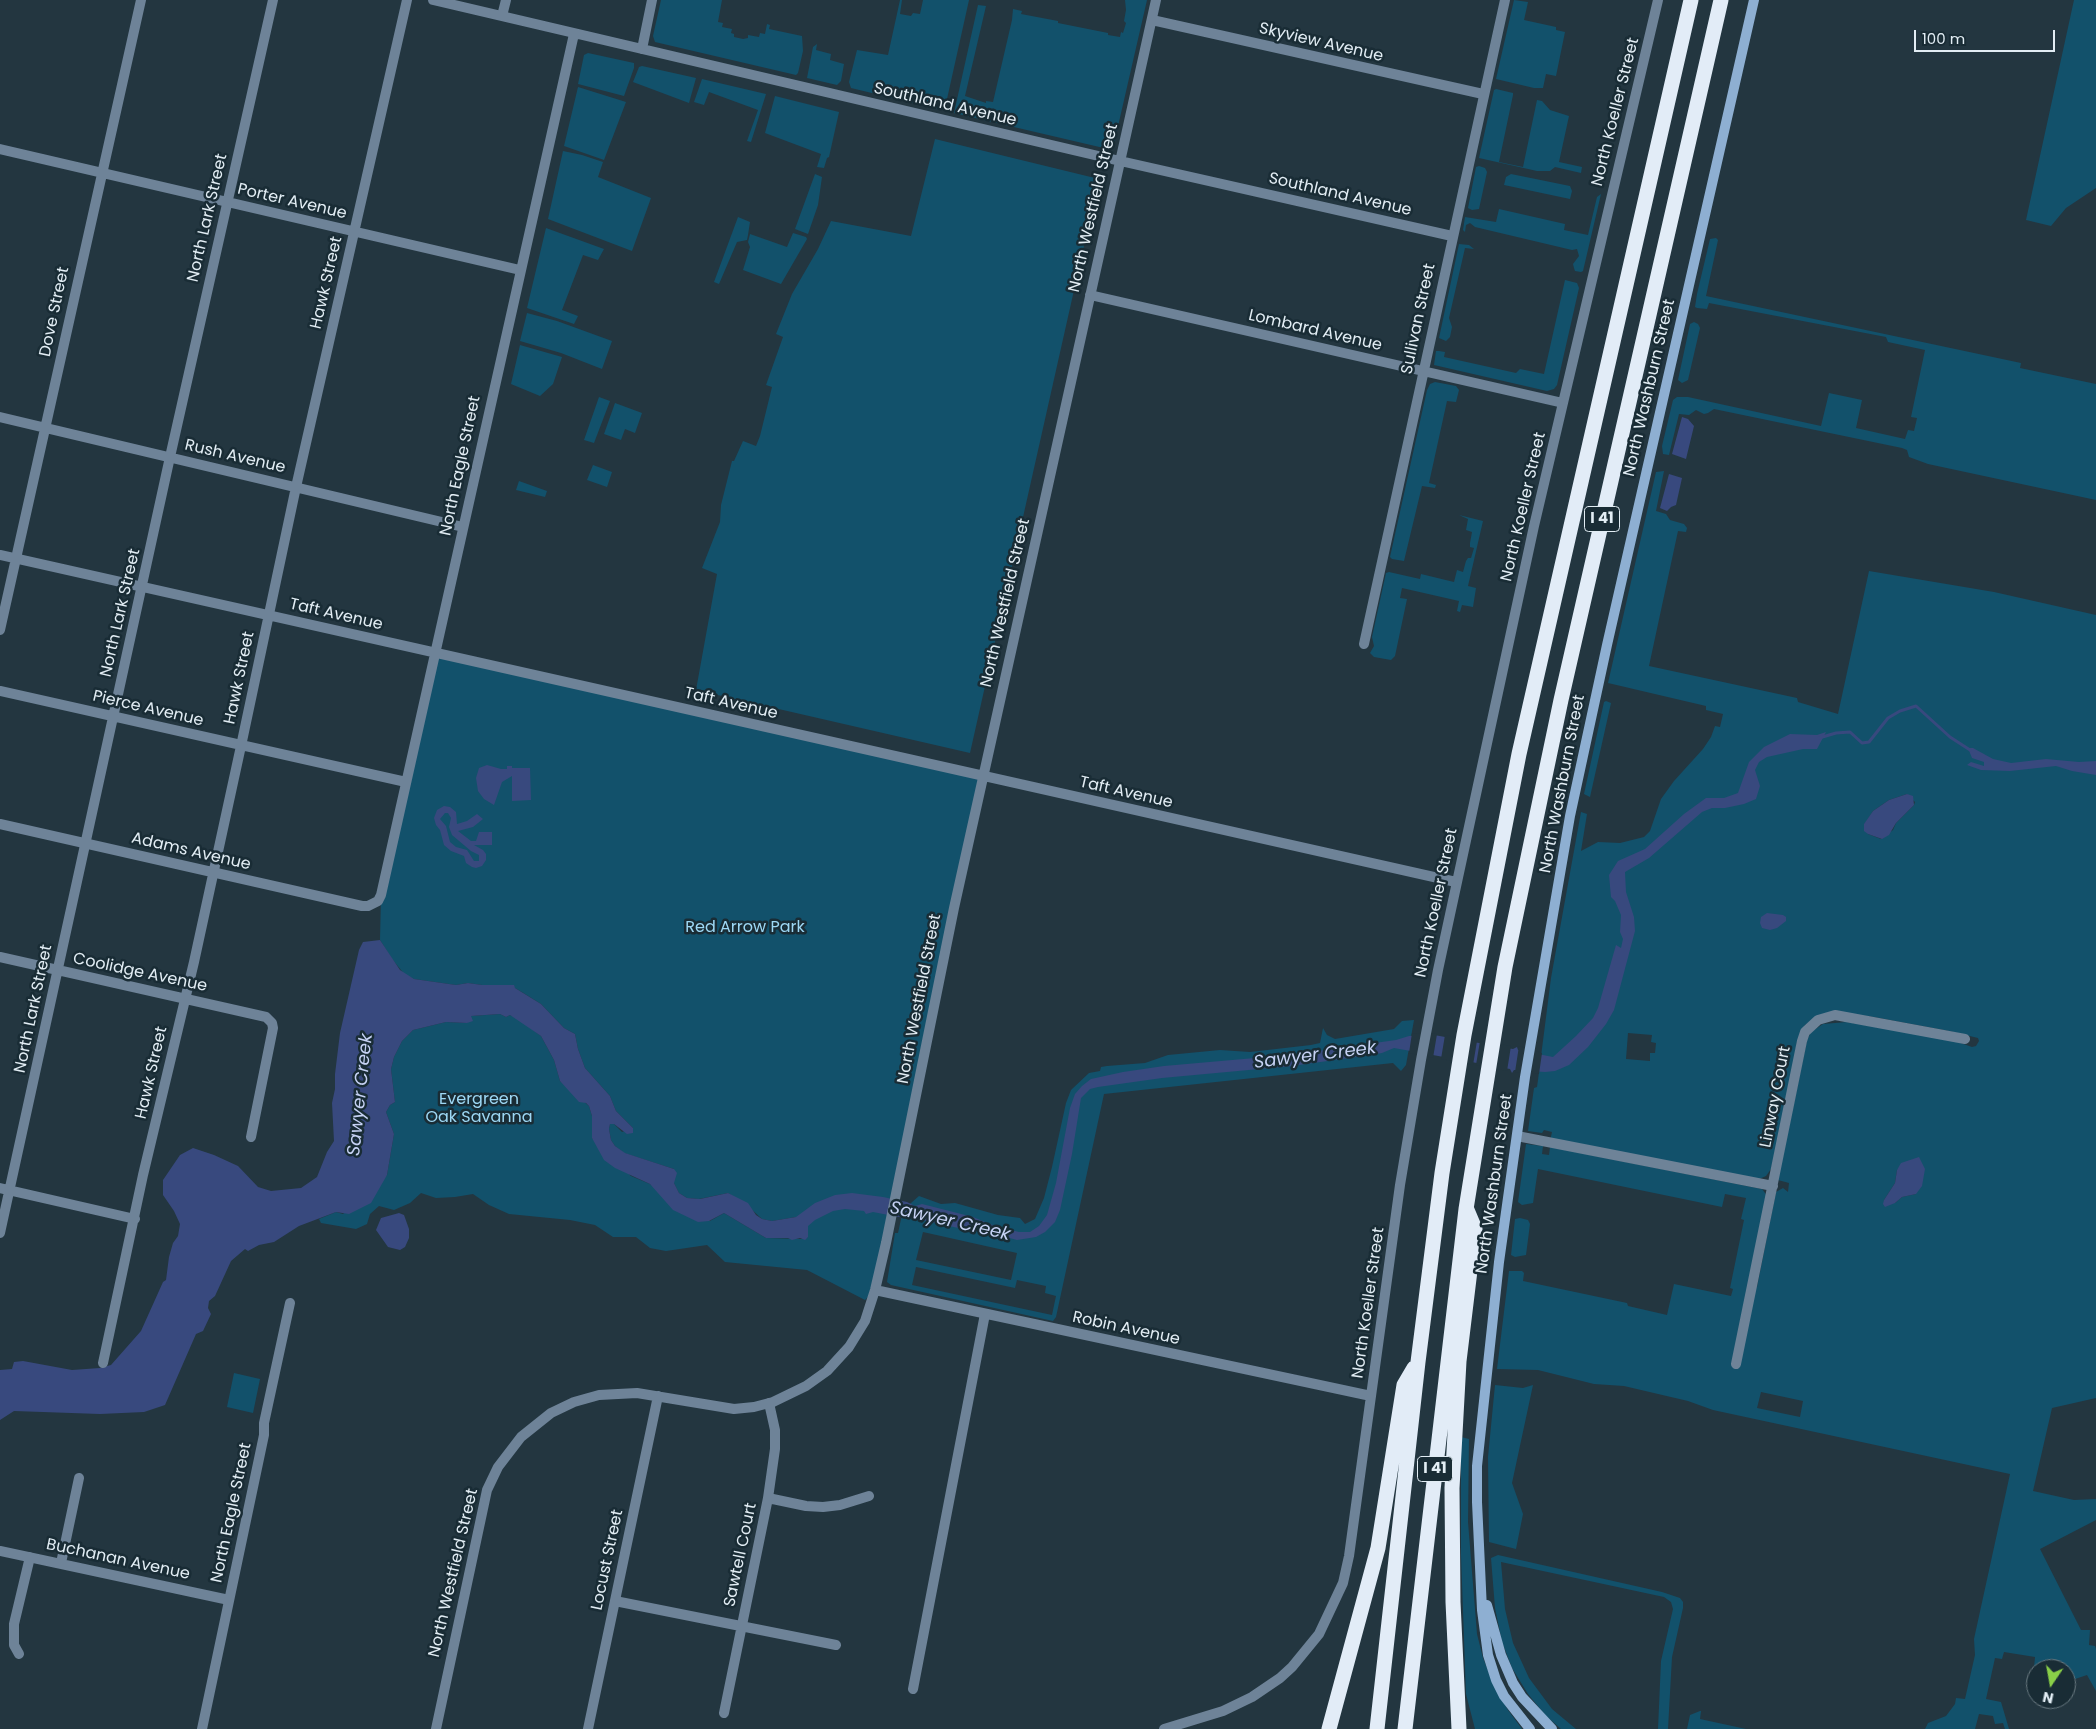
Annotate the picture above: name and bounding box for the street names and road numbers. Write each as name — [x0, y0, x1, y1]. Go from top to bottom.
street label: Skyview Avenue — [1257, 19, 1385, 67]
street label: North Koeller Street — [1588, 36, 1644, 188]
street label: Southland Avenue — [872, 79, 1018, 131]
street label: North Westfield Street — [1065, 122, 1123, 294]
street label: North Lark Street — [184, 152, 232, 284]
street label: Southland Avenue — [1267, 169, 1413, 221]
street label: Porter Avenue — [236, 180, 348, 224]
street label: Hawk Street — [307, 235, 347, 331]
street label: Sullivan Street — [1398, 262, 1440, 376]
street label: Dove Street — [36, 265, 74, 359]
street label: North Washburn Street — [1620, 298, 1680, 478]
street label: Lombard Avenue — [1246, 306, 1384, 356]
street label: North Eagle Street — [437, 394, 485, 538]
street label: North Koeller Street — [1498, 431, 1550, 583]
street label: Rush Avenue — [183, 436, 287, 478]
road number: I 41 — [1584, 506, 1620, 532]
street label: North Westfield Street — [977, 517, 1035, 689]
street label: North Lark Street — [97, 547, 145, 679]
street label: Taft Avenue — [288, 595, 384, 635]
street label: Hawk Street — [221, 630, 259, 726]
street label: Taft Avenue — [683, 684, 779, 724]
street label: Pierce Avenue — [91, 687, 205, 731]
street label: North Washburn Street — [1536, 693, 1590, 875]
street label: Taft Avenue — [1078, 773, 1174, 813]
street label: North Koeller Street — [1412, 826, 1462, 980]
street label: Adams Avenue — [130, 829, 252, 875]
street label: North Westfield Street — [894, 913, 946, 1085]
street label: North Lark Street — [11, 943, 57, 1075]
street label: Coolidge Avenue — [71, 949, 209, 997]
street label: Hawk Street — [132, 1025, 172, 1121]
street label: Linway Court — [1757, 1045, 1795, 1149]
street label: North Washburn Street — [1473, 1093, 1517, 1275]
street label: North Koeller Street — [1349, 1226, 1389, 1380]
street label: Robin Avenue — [1071, 1308, 1181, 1350]
street label: North Eagle Street — [208, 1441, 256, 1585]
road number: I 41 — [1418, 1456, 1452, 1482]
street label: North Westfield Street — [425, 1487, 483, 1659]
street label: Sawtell Court — [721, 1501, 761, 1609]
street label: Locust Street — [588, 1508, 628, 1612]
street label: Buchanan Avenue — [44, 1535, 192, 1585]

